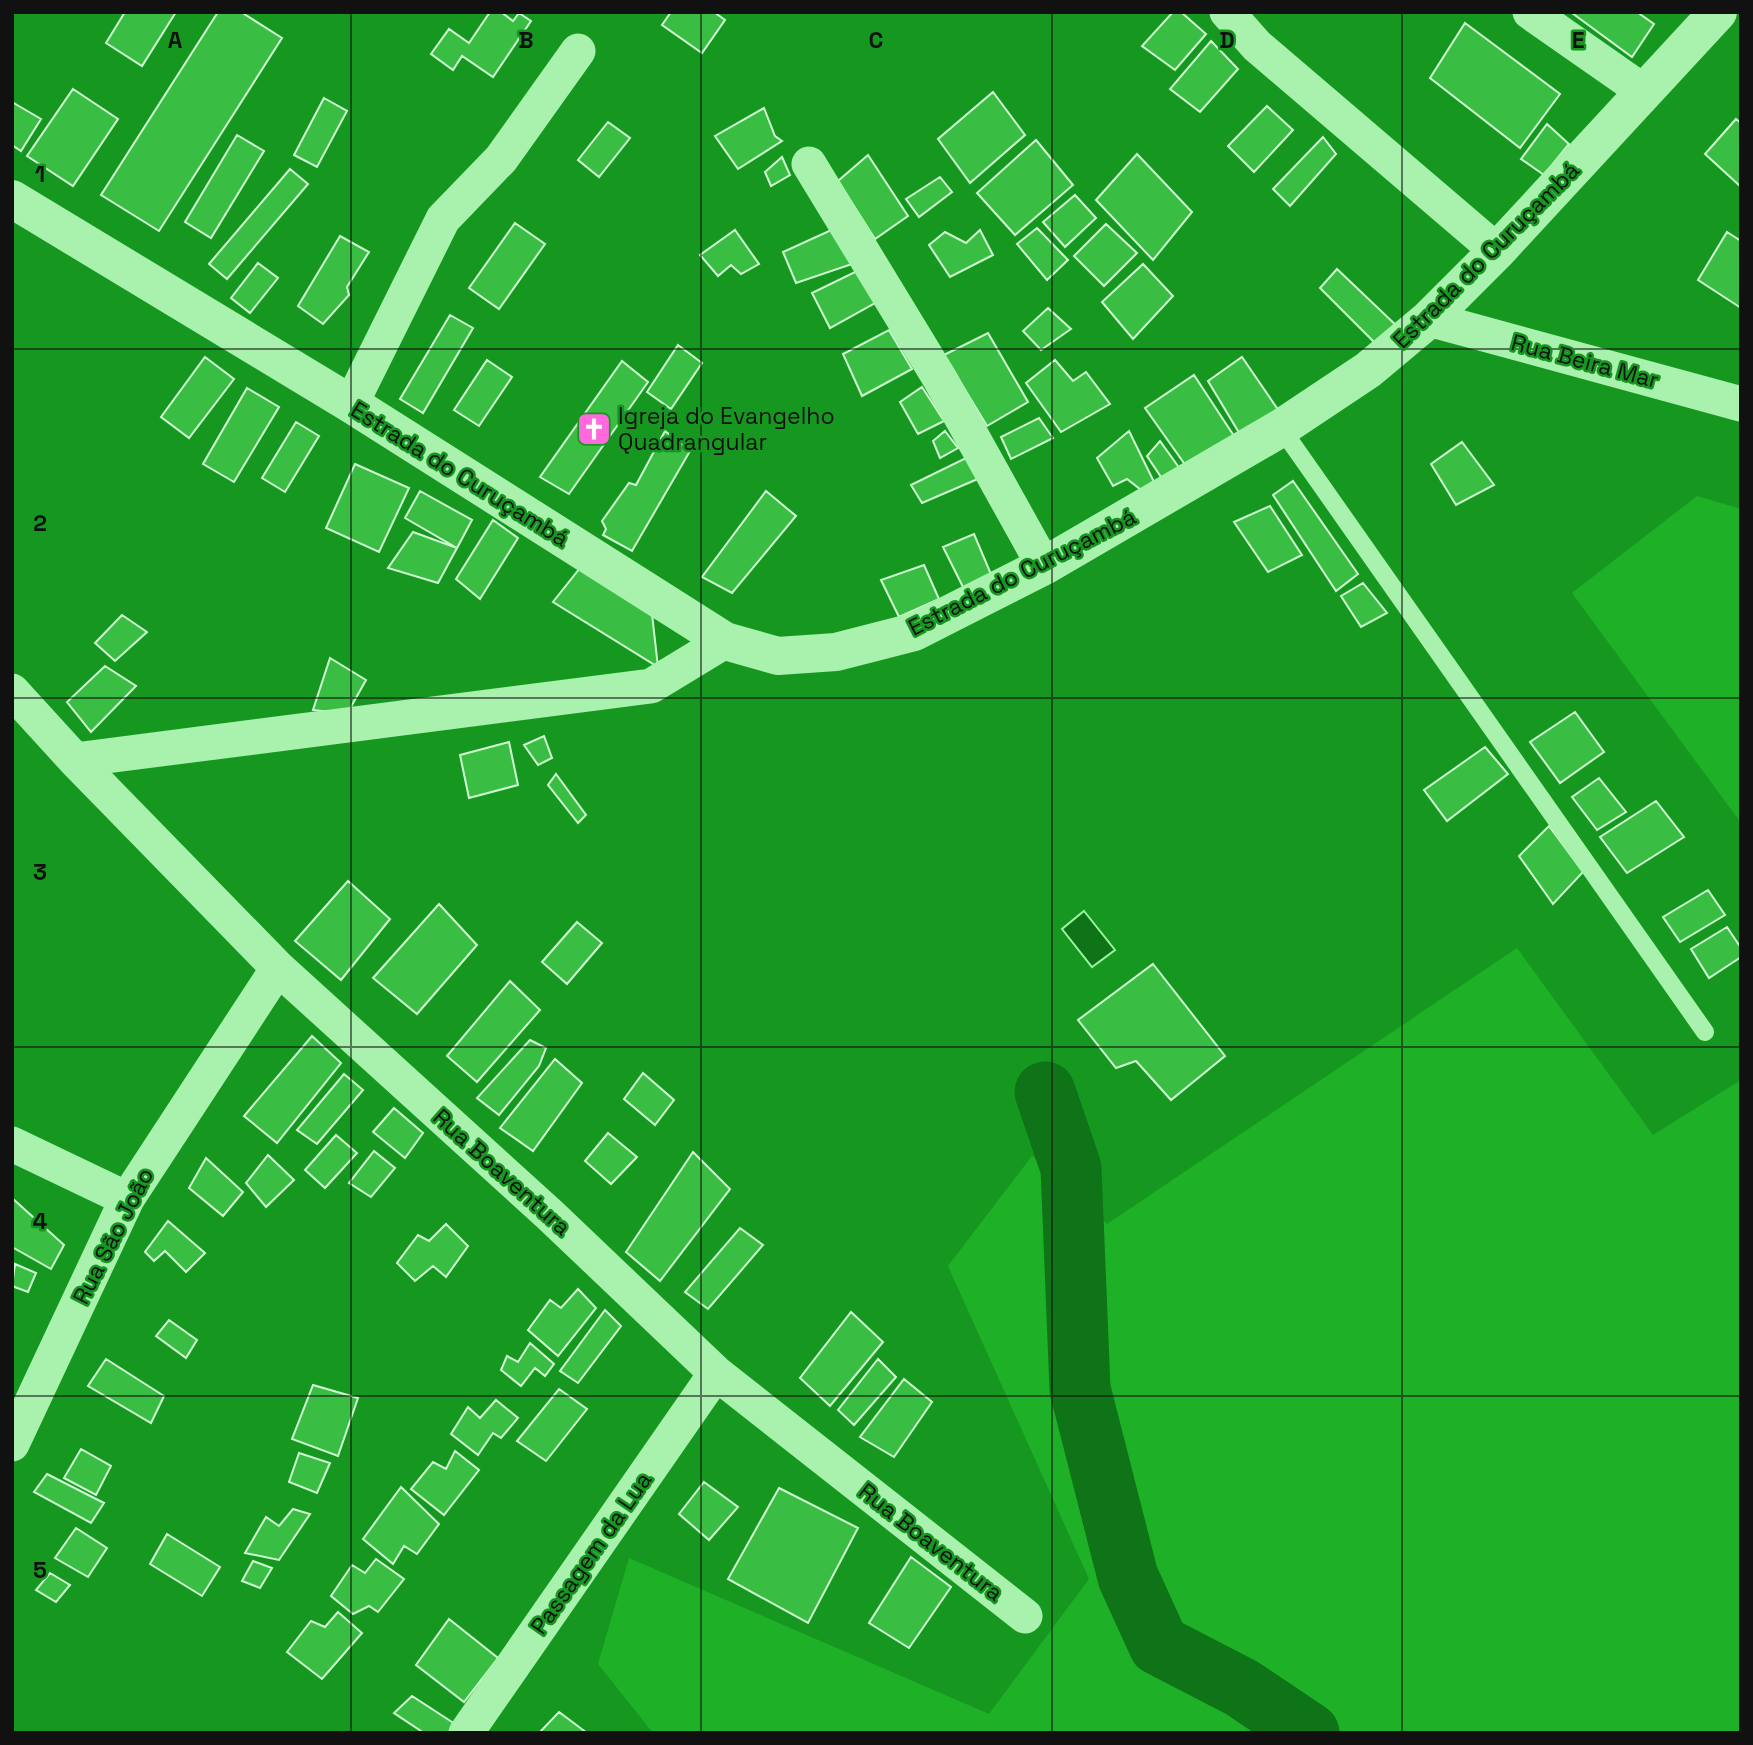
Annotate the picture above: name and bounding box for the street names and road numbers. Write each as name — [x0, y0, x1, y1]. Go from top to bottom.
street label: Estrada do Curuçambá — [1386, 155, 1586, 355]
street label: Rua Beira Mar — [1508, 327, 1662, 395]
street label: Estrada do Curuçambá — [345, 395, 575, 553]
street label: Estrada do Curuçambá — [903, 501, 1141, 643]
street label: Rua Boaventura — [427, 1102, 577, 1242]
street label: Rua São João — [66, 1163, 160, 1309]
street label: Passagem da Lua — [524, 1466, 658, 1640]
street label: Rua Boaventura — [853, 1476, 1009, 1608]

